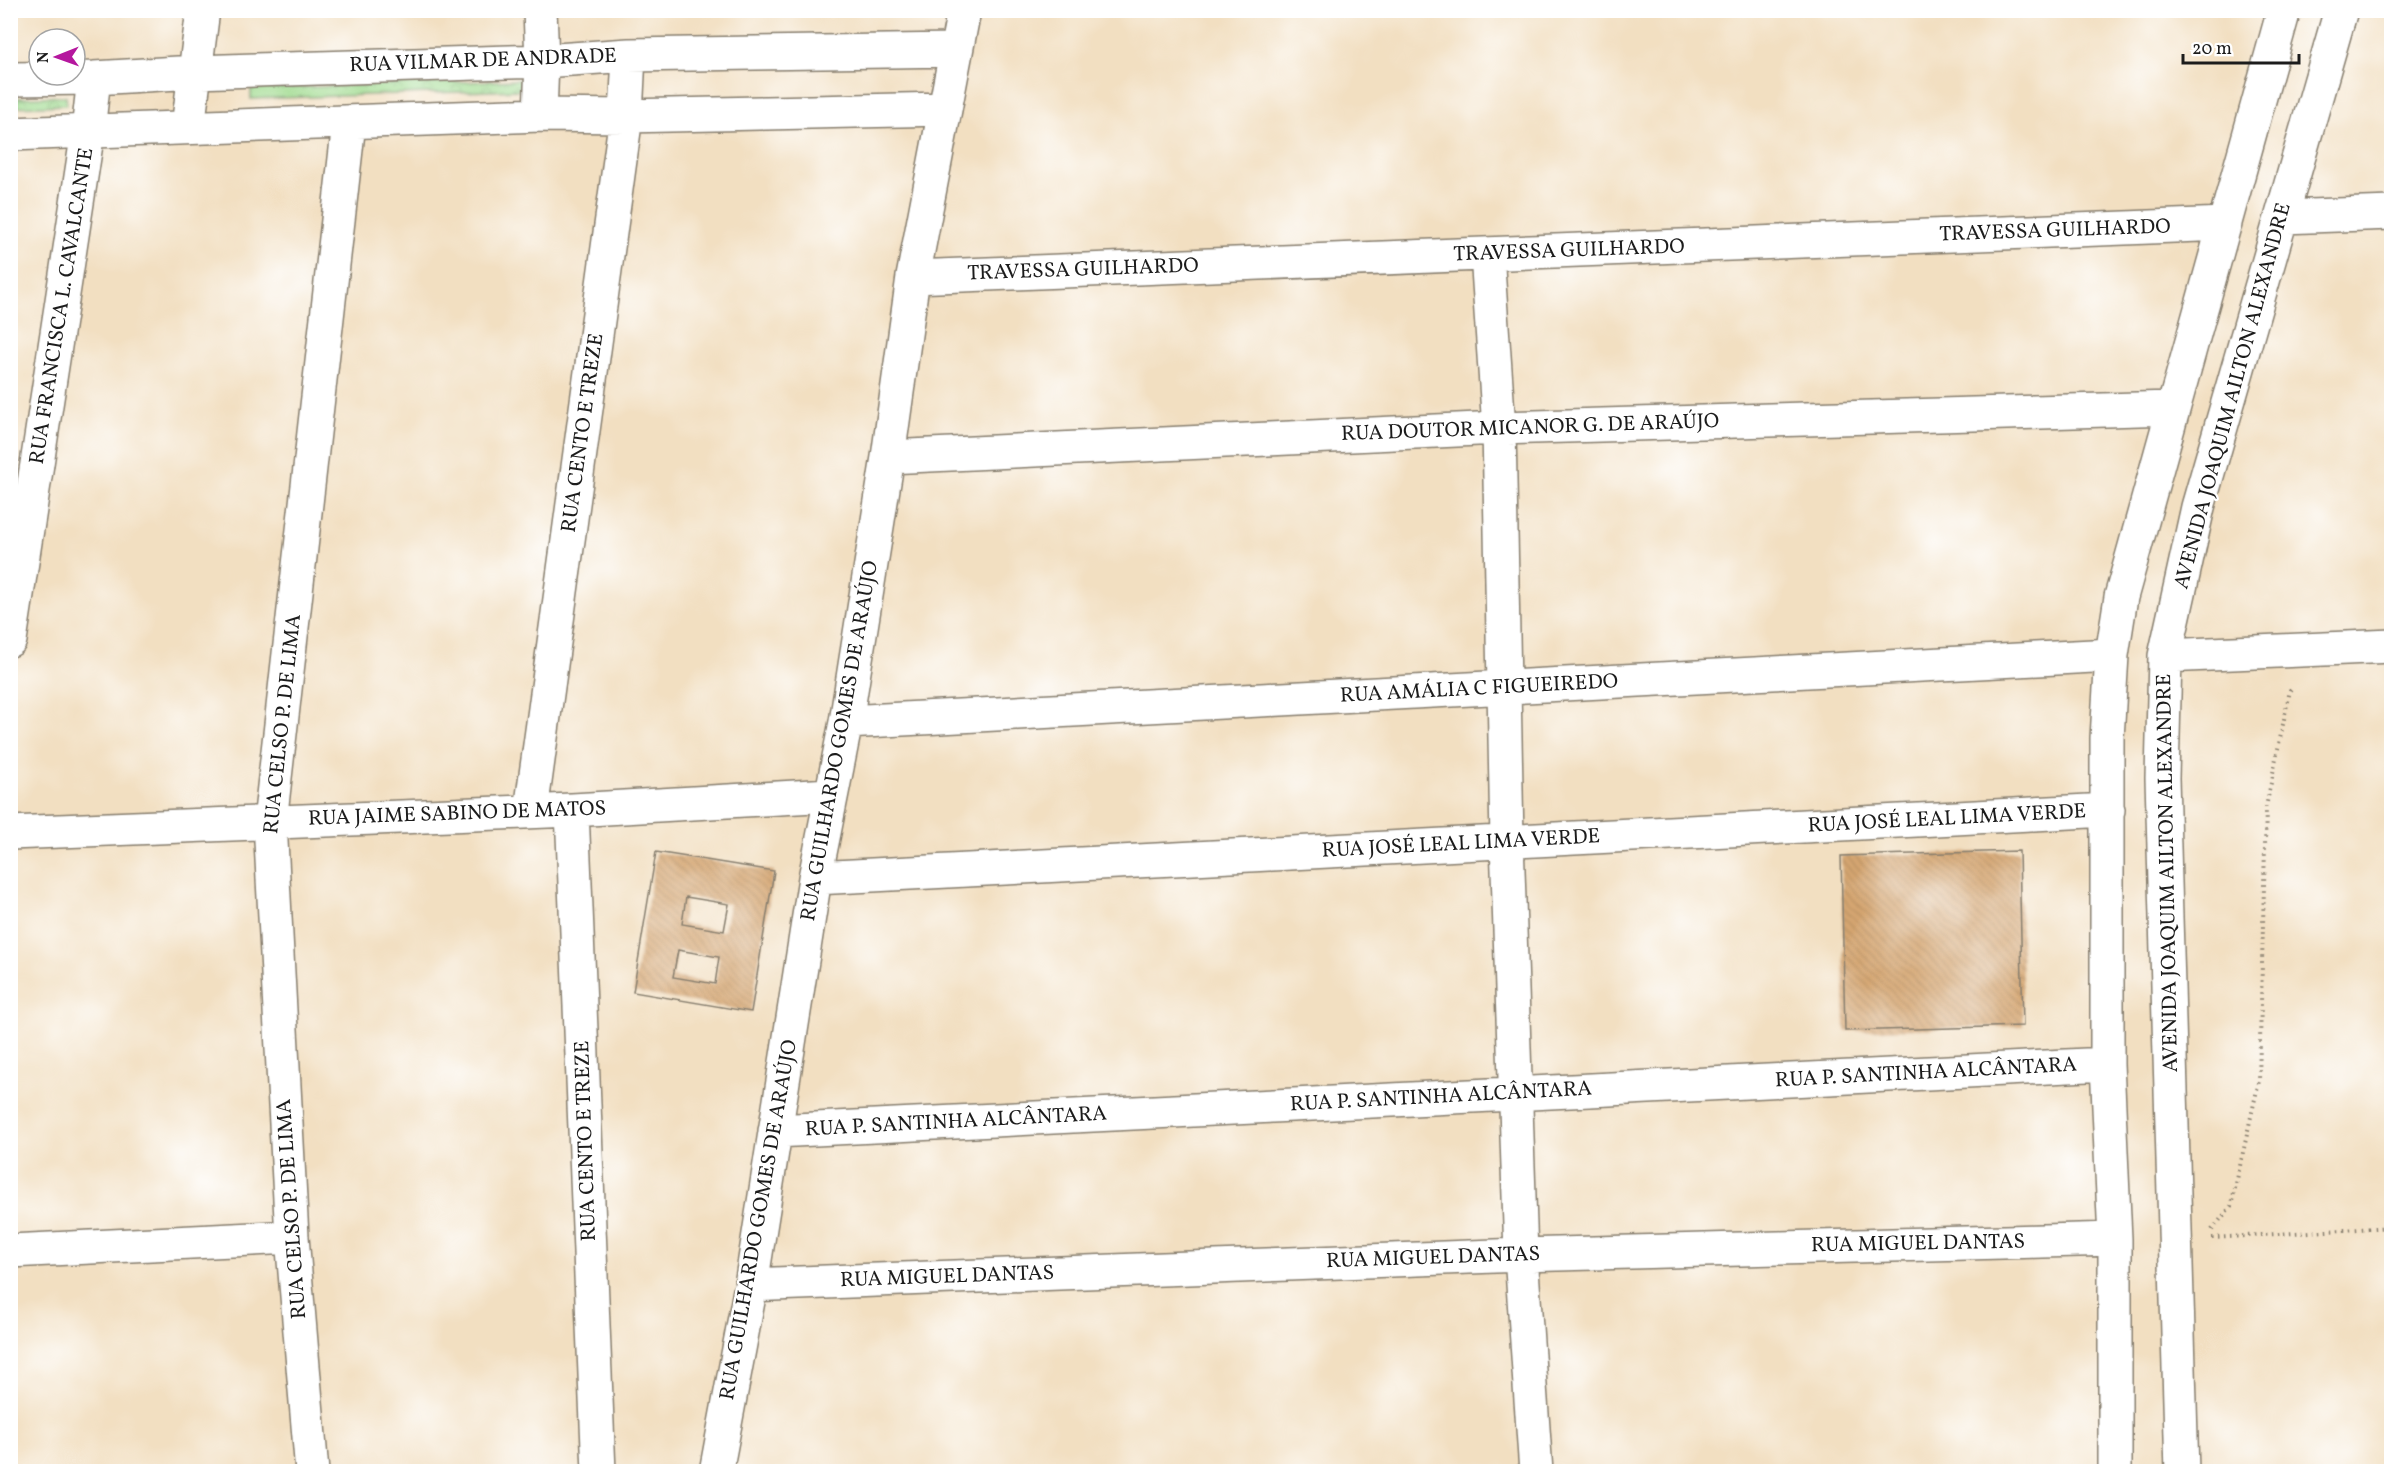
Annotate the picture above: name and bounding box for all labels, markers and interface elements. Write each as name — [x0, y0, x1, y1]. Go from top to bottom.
north arrow — [27, 27, 87, 87]
scale bar — [2183, 27, 2298, 65]
text: 20 m — [2192, 37, 2232, 62]
street label: RUA VILMAR DE ANDRADE — [349, 42, 617, 80]
text: N — [33, 51, 55, 63]
street label: RUA FRANCISCA L. CAVALCANTE — [23, 146, 101, 466]
street label: AVENIDA JOAQUIM AILTON ALEXANDRE — [2167, 200, 2299, 592]
street label: TRAVESSA GUILHARDO — [1939, 212, 2171, 250]
street label: TRAVESSA GUILHARDO — [1453, 232, 1685, 270]
street label: TRAVESSA GUILHARDO — [967, 251, 1199, 289]
street label: RUA CENTO E TREZE — [555, 331, 611, 535]
street label: RUA DOUTOR MICANOR G. DE ARAÚJO — [1340, 407, 1720, 449]
street label: RUA GUILHARDO GOMES DE ARAÚJO — [794, 558, 886, 924]
street label: RUA CELSO P. DE LIMA — [257, 612, 309, 835]
street label: RUA AMÁLIA C FIGUEIREDO — [1339, 667, 1619, 711]
street label: AVENIDA JOAQUIM AILTON ALEXANDRE — [2150, 673, 2186, 1073]
street label: RUA JAIME SABINO DE MATOS — [307, 794, 607, 834]
street label: RUA JOSÉ LEAL LIMA VERDE — [1807, 797, 2087, 841]
street label: RUA JOSÉ LEAL LIMA VERDE — [1321, 822, 1601, 866]
street label: RUA GUILHARDO GOMES DE ARAÚJO — [713, 1037, 805, 1403]
street label: RUA CENTO E TREZE — [568, 1040, 604, 1242]
street label: RUA P. SANTINHA ALCÂNTARA — [1774, 1051, 2078, 1095]
street label: RUA P. SANTINHA ALCÂNTARA — [1289, 1075, 1593, 1119]
street label: RUA CELSO P. DE LIMA — [270, 1098, 314, 1320]
street label: RUA P. SANTINHA ALCÂNTARA — [804, 1100, 1108, 1144]
street label: RUA MIGUEL DANTAS — [1811, 1228, 2025, 1260]
street label: RUA MIGUEL DANTAS — [1325, 1240, 1541, 1276]
street label: RUA MIGUEL DANTAS — [839, 1259, 1055, 1295]

